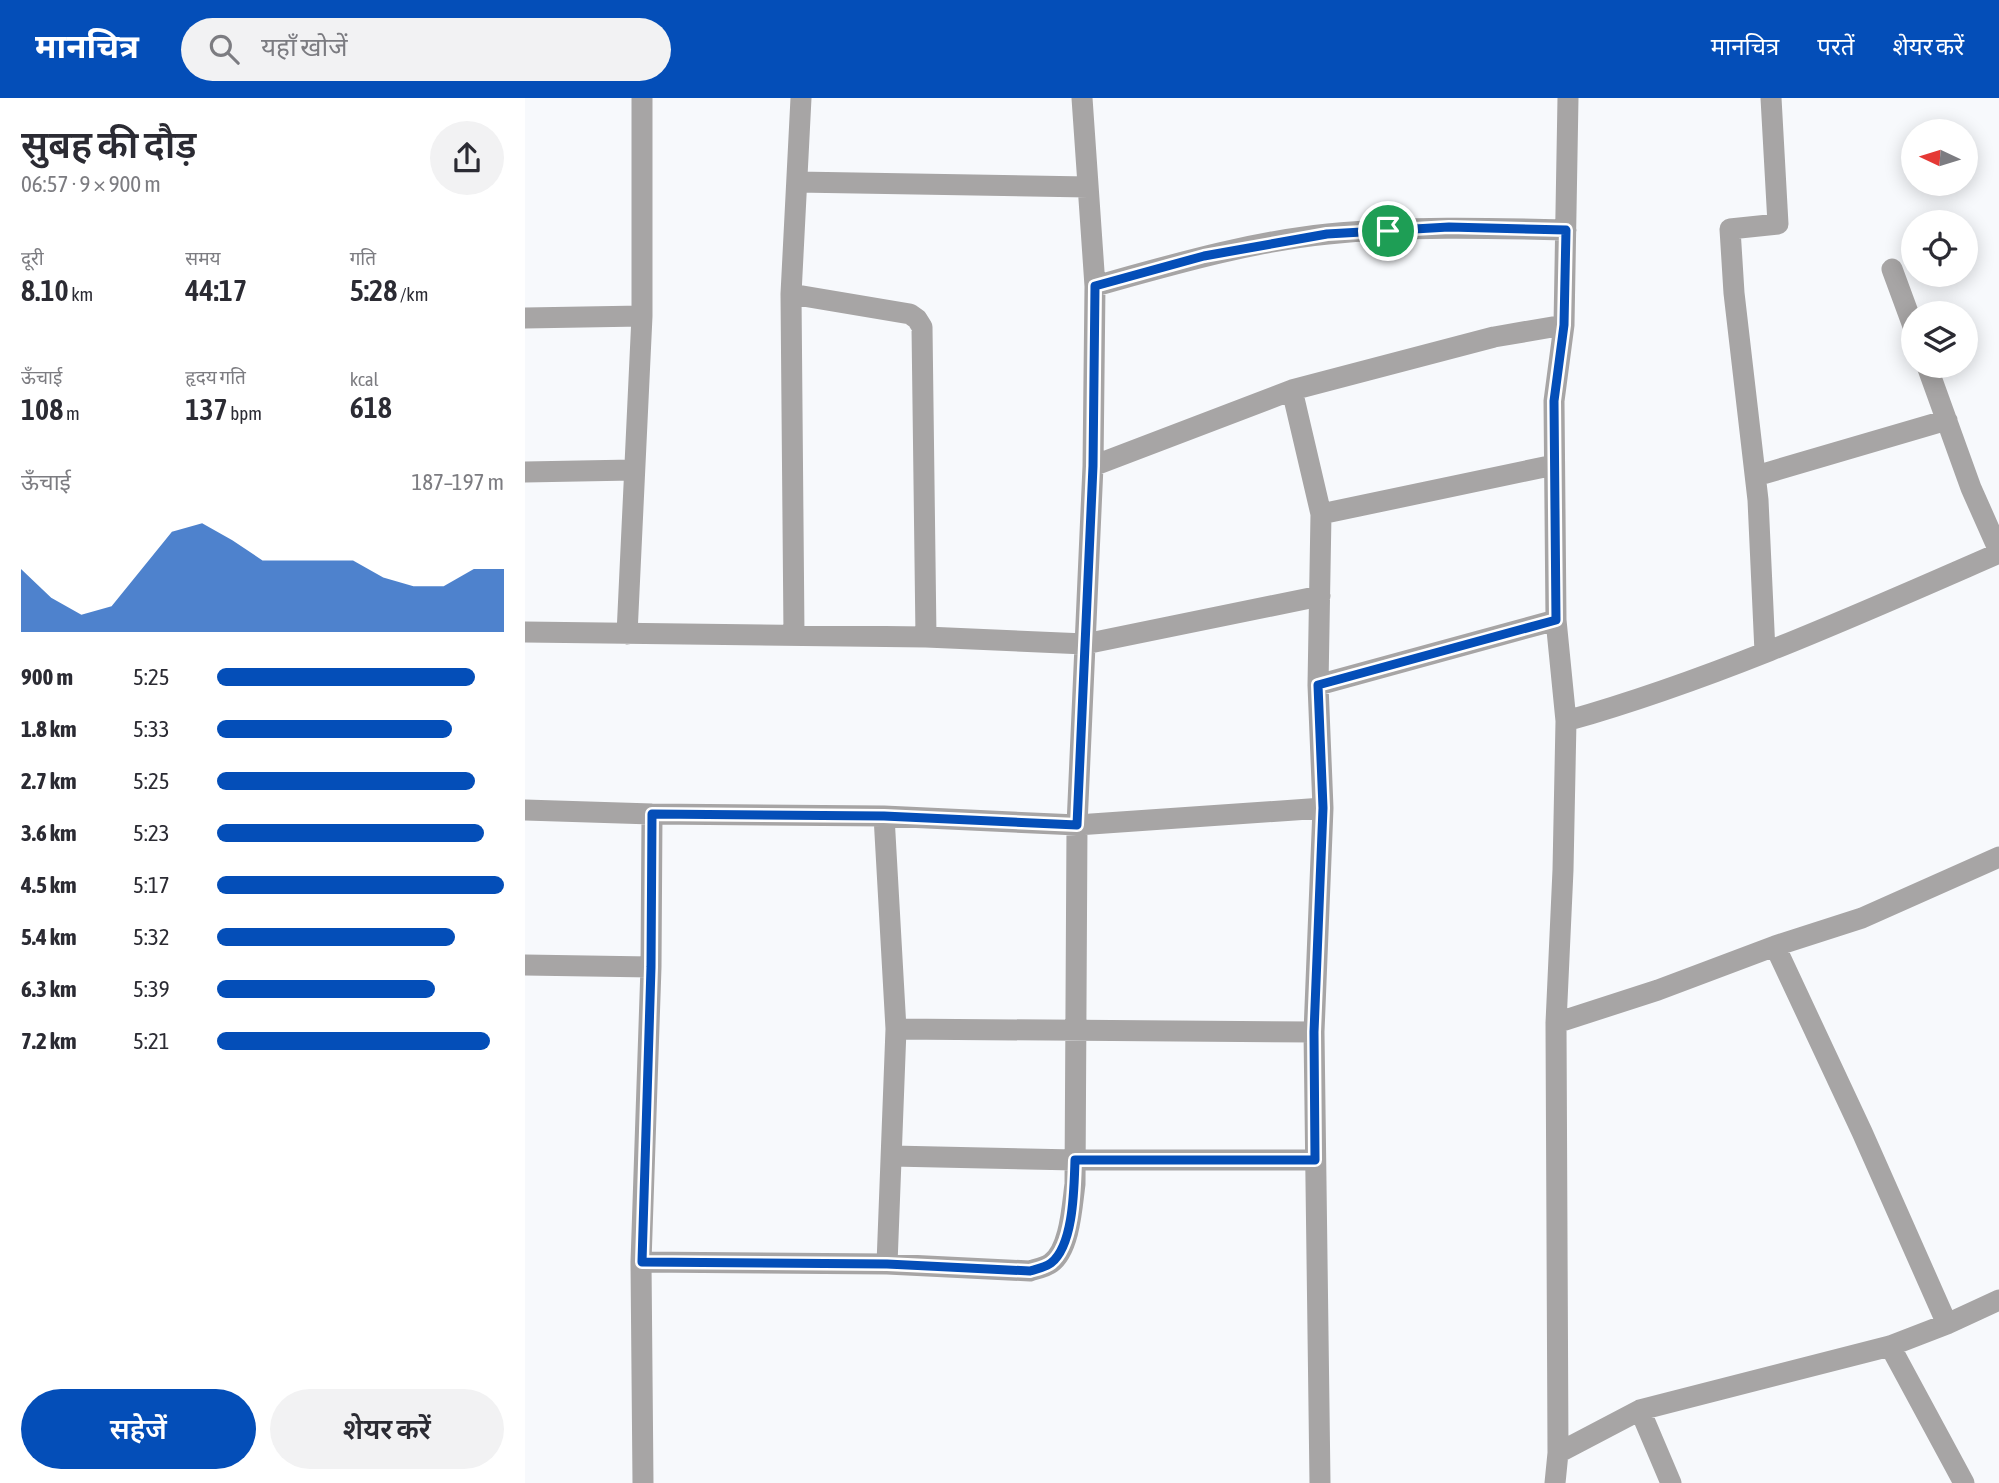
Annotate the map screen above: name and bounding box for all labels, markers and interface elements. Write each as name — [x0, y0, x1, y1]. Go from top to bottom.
search box — [181, 18, 671, 81]
text: मानचित्र — [35, 27, 139, 65]
icon: search — [205, 30, 243, 68]
text: यहाँ खोजें — [261, 32, 348, 62]
text: मानचित्र — [1711, 33, 1779, 60]
text: परतें — [1817, 33, 1854, 60]
text: शेयर करें — [1892, 33, 1964, 60]
north arrow — [1901, 119, 1977, 196]
map controls — [1901, 119, 1978, 378]
button: share — [430, 121, 504, 195]
text: सुबह की दौड़ — [21, 123, 197, 166]
text: 06:57 · 9 × 900 m — [21, 171, 161, 197]
pin — [1358, 201, 1418, 261]
button: locate — [1901, 210, 1978, 287]
icon: arrive — [1369, 212, 1407, 250]
text: दूरी — [21, 247, 44, 269]
text: समय — [185, 247, 221, 269]
text: गति — [350, 247, 376, 269]
text: 8.10 — [21, 273, 69, 307]
text: 44:17 — [185, 273, 247, 307]
text: 5:28 — [350, 273, 397, 307]
text: km — [69, 283, 93, 305]
text: /km — [397, 283, 428, 305]
button: layers — [1901, 301, 1978, 378]
text: ऊँचाई — [21, 366, 62, 388]
text: हृदय गति — [185, 366, 246, 388]
text: kcal — [350, 368, 379, 390]
text: 618 — [350, 390, 392, 424]
text: 108 — [21, 392, 63, 426]
text: 137 — [185, 392, 228, 426]
text: m — [63, 402, 80, 424]
text: bpm — [228, 402, 262, 424]
text: ऊँचाई — [21, 469, 71, 495]
text: 187–197 m — [411, 469, 504, 495]
text: 900 m — [21, 664, 73, 690]
text: 5:25 — [133, 664, 170, 690]
text: 1.8 km — [21, 716, 77, 742]
text: 5:33 — [133, 716, 170, 742]
text: 2.7 km — [21, 768, 77, 794]
text: 5:25 — [133, 768, 170, 794]
text: 3.6 km — [21, 820, 77, 846]
text: 5:23 — [133, 820, 170, 846]
text: 4.5 km — [21, 872, 77, 898]
text: 5:17 — [133, 872, 170, 898]
text: 5.4 km — [21, 924, 77, 950]
text: 5:32 — [133, 924, 170, 950]
text: 6.3 km — [21, 976, 77, 1002]
text: 5:39 — [133, 976, 170, 1002]
text: 7.2 km — [21, 1028, 77, 1054]
text: 5:21 — [133, 1028, 170, 1054]
button: सहेजें — [21, 1389, 256, 1469]
button: शेयर करें — [270, 1389, 504, 1469]

